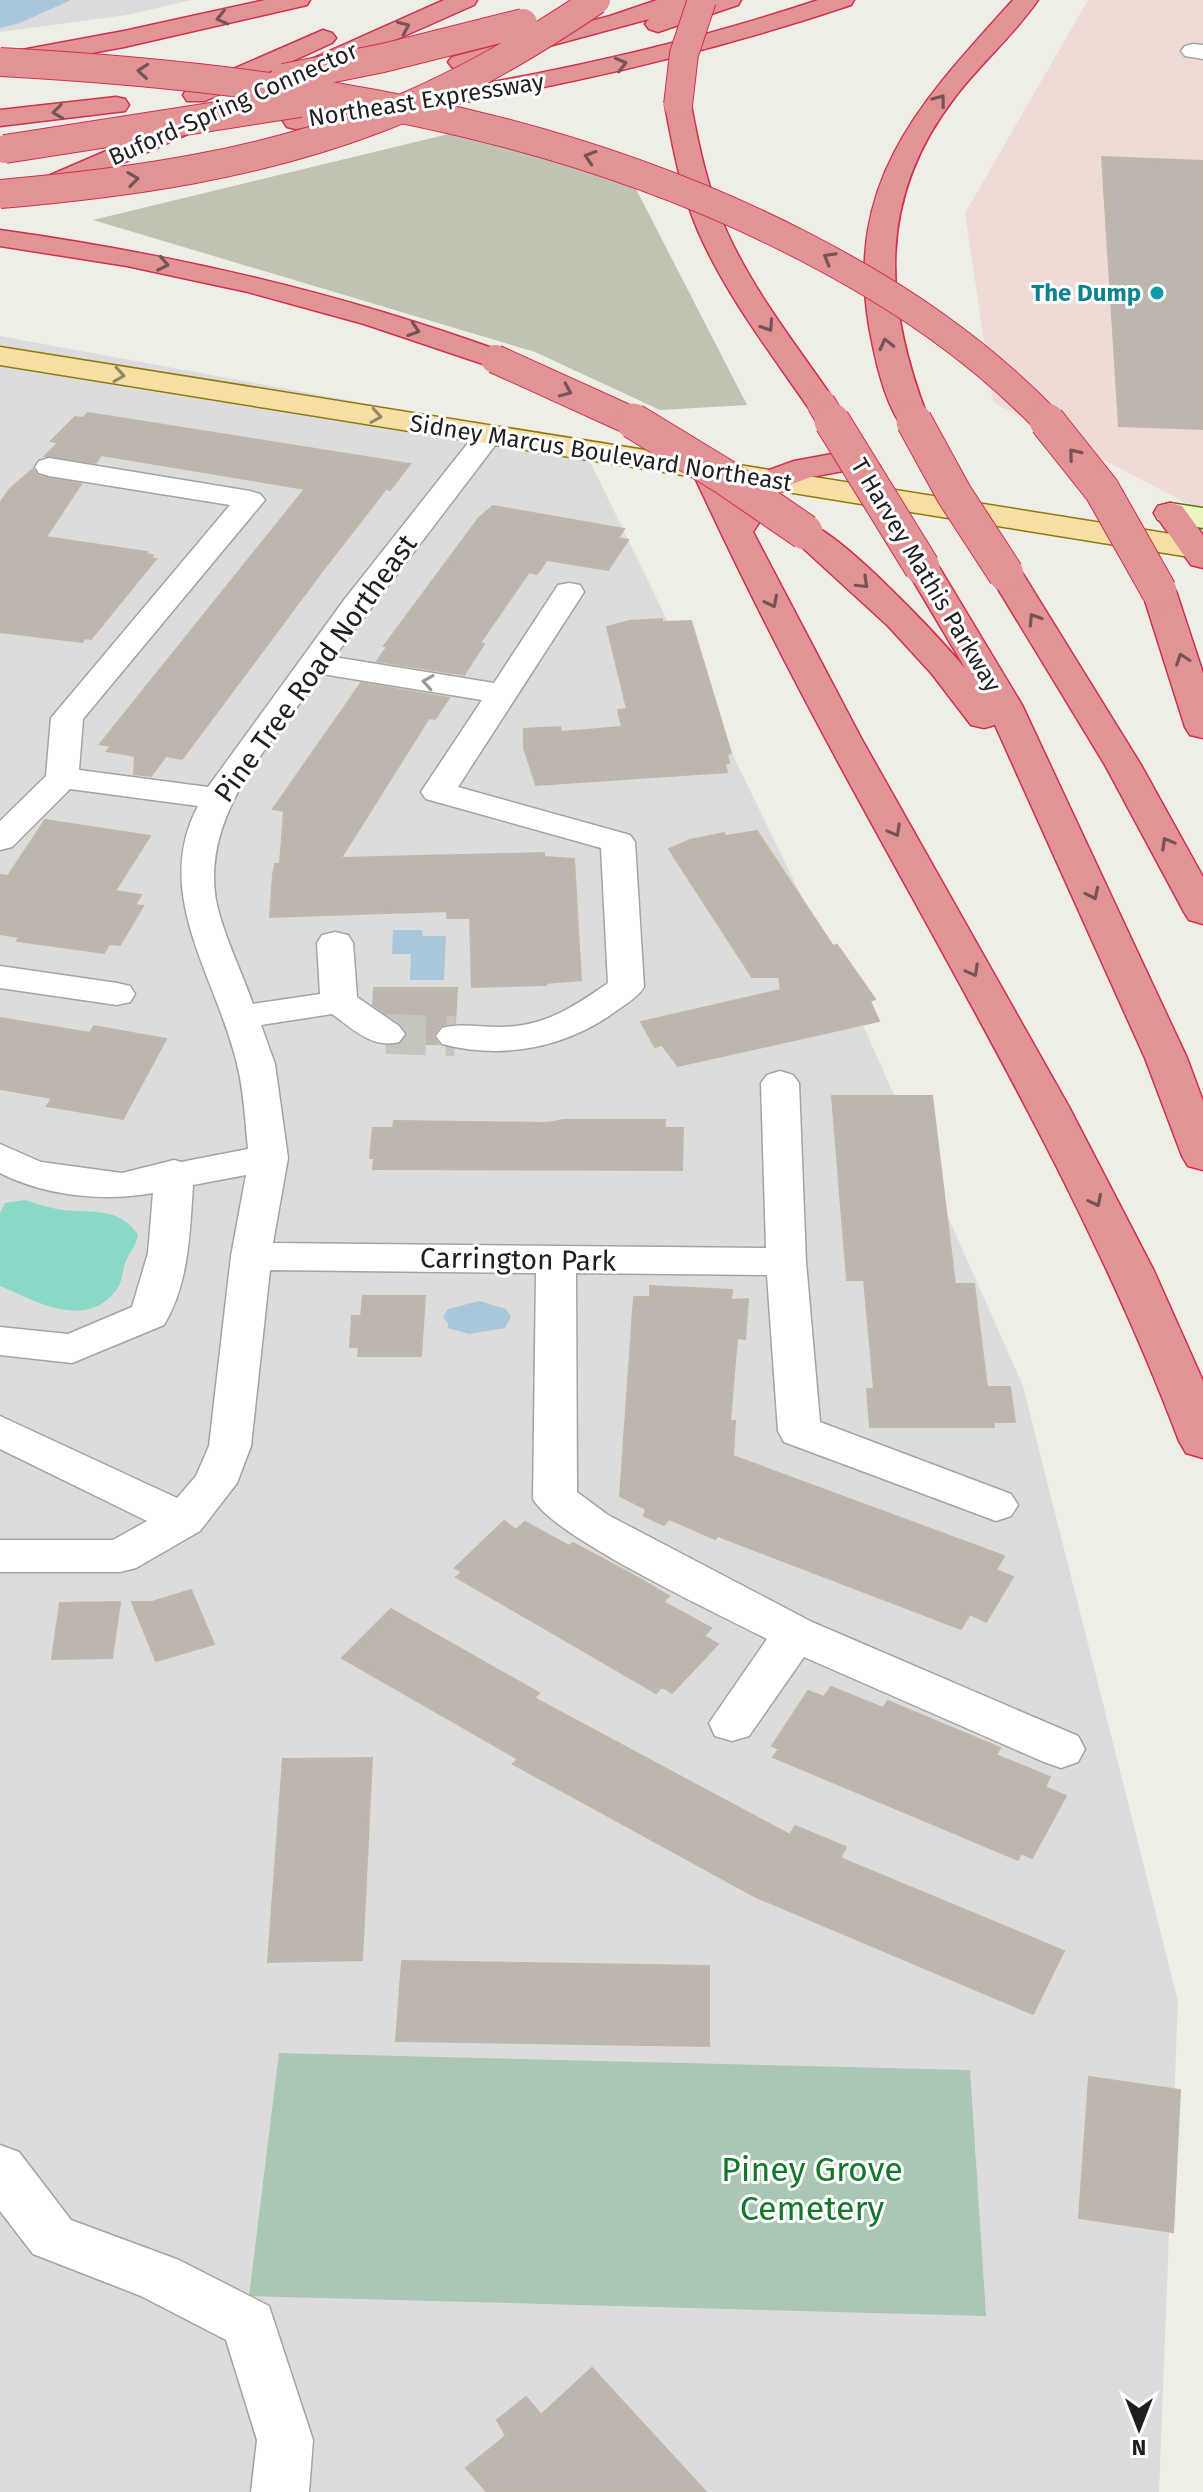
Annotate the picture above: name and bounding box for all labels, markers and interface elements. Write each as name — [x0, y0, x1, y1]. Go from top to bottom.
one-way arrow — [216, 9, 230, 26]
one-way arrow — [396, 21, 410, 37]
street label: Buford-Spring Connector — [104, 36, 362, 172]
one-way arrow — [613, 56, 627, 73]
one-way arrow — [136, 62, 149, 79]
street label: Northeast Expressway — [306, 68, 546, 132]
one-way arrow — [930, 94, 945, 109]
one-way arrow — [51, 103, 64, 120]
one-way arrow — [584, 150, 597, 166]
one-way arrow — [126, 171, 140, 188]
one-way arrow — [823, 252, 838, 268]
one-way arrow — [156, 255, 169, 272]
place label: The Dump — [1031, 279, 1141, 307]
marker: The Dump — [1148, 284, 1166, 302]
one-way arrow — [758, 317, 773, 331]
one-way arrow — [407, 320, 421, 336]
one-way arrow — [878, 338, 895, 352]
one-way arrow — [112, 366, 126, 383]
one-way arrow — [558, 381, 573, 397]
one-way arrow — [369, 407, 383, 424]
street label: Sidney Marcus Boulevard Northeast — [408, 409, 794, 497]
one-way arrow — [1069, 449, 1084, 463]
street label: T Harvey Mathis Parkway — [845, 453, 1007, 697]
street label: Pine Tree Road Northeast — [207, 527, 424, 809]
one-way arrow — [854, 574, 868, 589]
one-way arrow — [762, 594, 778, 609]
one-way arrow — [1029, 614, 1044, 628]
one-way arrow — [1176, 653, 1192, 667]
one-way arrow — [421, 674, 434, 691]
one-way arrow — [885, 822, 901, 837]
one-way arrow — [1162, 837, 1177, 851]
one-way arrow — [1083, 886, 1099, 900]
one-way arrow — [963, 963, 979, 977]
one-way arrow — [1087, 1192, 1102, 1207]
street label: Carrington Park — [420, 1241, 617, 1278]
park label: Piney Grove Cemetery — [721, 2149, 903, 2229]
north arrow — [1099, 2388, 1179, 2468]
text: N — [1132, 2434, 1146, 2461]

